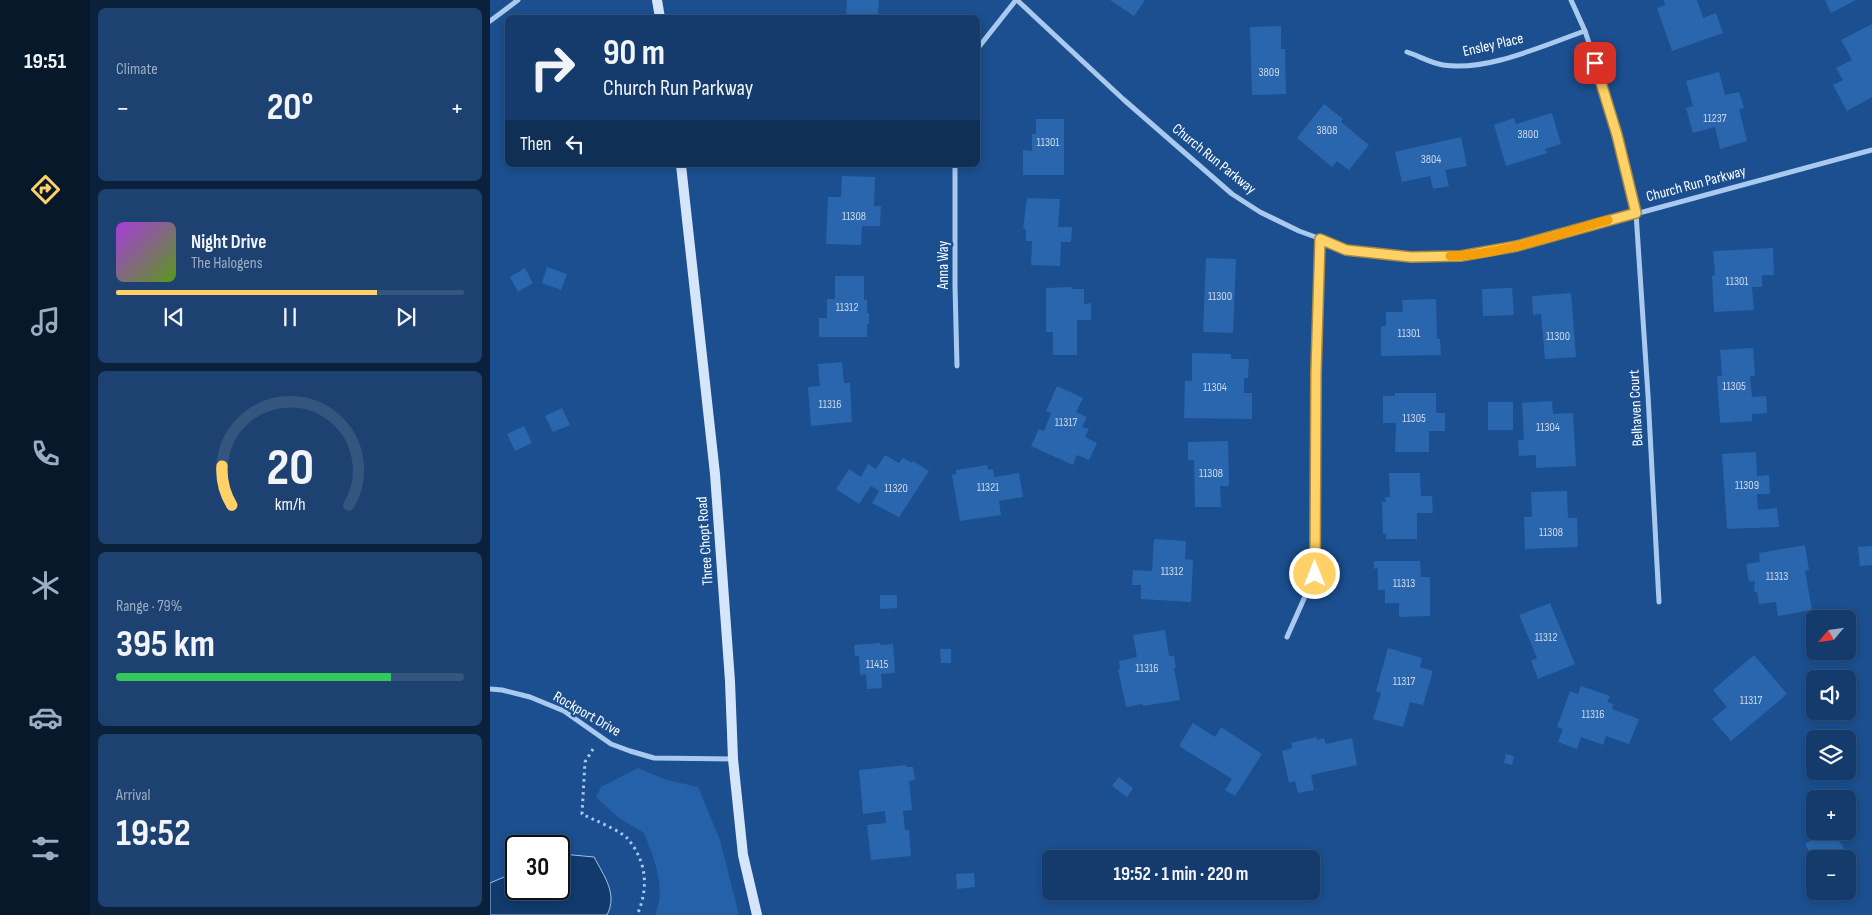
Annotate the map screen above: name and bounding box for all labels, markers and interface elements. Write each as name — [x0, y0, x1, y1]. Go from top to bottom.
street label: Ensley Place — [1461, 29, 1525, 61]
text: 90 m — [603, 32, 665, 75]
icon: right — [520, 35, 585, 100]
pin — [1574, 42, 1616, 84]
text: 19:51 — [24, 48, 66, 75]
icon: arrive — [1581, 49, 1609, 77]
text: Climate — [116, 60, 158, 79]
house number: 3809 — [1259, 65, 1279, 80]
text: Church Run Parkway — [603, 75, 753, 102]
text: 20° — [267, 85, 313, 130]
text: − — [116, 92, 130, 125]
text: + — [450, 92, 464, 125]
house number: 11237 — [1703, 111, 1727, 126]
street label: Church Run Parkway — [1168, 119, 1260, 199]
house number: 3808 — [1317, 123, 1337, 138]
house number: 3800 — [1518, 127, 1539, 142]
icon: left — [561, 130, 589, 158]
text: Then — [520, 133, 551, 156]
house number: 11301 — [1037, 135, 1060, 150]
house number: 3804 — [1421, 152, 1441, 167]
street label: Church Run Parkway — [1644, 162, 1748, 206]
icon: directions — [28, 172, 63, 207]
house number: 11308 — [842, 209, 866, 224]
text: Night Drive — [191, 231, 266, 254]
street label: Anna Way — [934, 241, 953, 290]
text: The Halogens — [191, 254, 262, 273]
house number: 11301 — [1726, 274, 1749, 289]
house number: 11300 — [1208, 289, 1232, 304]
house number: 11312 — [836, 300, 858, 315]
icon: previous — [160, 303, 188, 331]
icon: pause — [276, 303, 304, 331]
icon: next — [392, 303, 420, 331]
icon: music — [28, 304, 63, 339]
house number: 11301 — [1398, 326, 1421, 341]
house number: 11300 — [1546, 329, 1570, 344]
street label: Belhaven Court — [1624, 369, 1647, 447]
house number: 11305 — [1722, 379, 1746, 394]
house number: 11304 — [1203, 380, 1227, 395]
house number: 11316 — [819, 397, 841, 412]
house number: 11305 — [1402, 411, 1426, 426]
house number: 11317 — [1055, 415, 1077, 430]
house number: 11304 — [1536, 420, 1560, 435]
icon: phone — [28, 436, 63, 471]
text: 20 — [266, 437, 314, 500]
house number: 11308 — [1199, 466, 1223, 481]
house number: 11309 — [1735, 478, 1759, 493]
house number: 11321 — [977, 480, 1000, 495]
house number: 11320 — [884, 481, 908, 496]
text: km/h — [275, 494, 305, 515]
street label: Three Chopt Road — [692, 496, 718, 586]
house number: 11308 — [1539, 525, 1563, 540]
position arrow — [1288, 547, 1340, 599]
house number: 11312 — [1161, 564, 1183, 579]
icon: climate — [28, 568, 63, 603]
house number: 11313 — [1766, 569, 1788, 584]
house number: 11313 — [1393, 576, 1415, 591]
text: Range · 79% — [116, 597, 182, 616]
north arrow — [1806, 610, 1856, 660]
map controls — [1806, 610, 1856, 900]
text: 395 km — [116, 622, 215, 667]
house number: 11312 — [1535, 630, 1557, 645]
house number: 11415 — [866, 657, 888, 672]
house number: 11316 — [1136, 661, 1158, 676]
button: sound — [1806, 670, 1856, 720]
house number: 11317 — [1393, 674, 1415, 689]
street label: Rockport Drive — [550, 687, 624, 741]
house number: 11317 — [1740, 693, 1762, 708]
icon: car — [28, 700, 63, 735]
house number: 11316 — [1582, 707, 1604, 722]
button: layers — [1806, 730, 1856, 780]
text: Arrival — [116, 786, 150, 805]
button: + — [1806, 790, 1856, 840]
text: 19:52 — [116, 811, 191, 856]
icon: filters — [28, 831, 63, 866]
speed limit sign: 30 — [505, 835, 570, 900]
button: − — [1806, 850, 1856, 900]
text: 19:52 · 1 min · 220 m — [1114, 863, 1248, 886]

